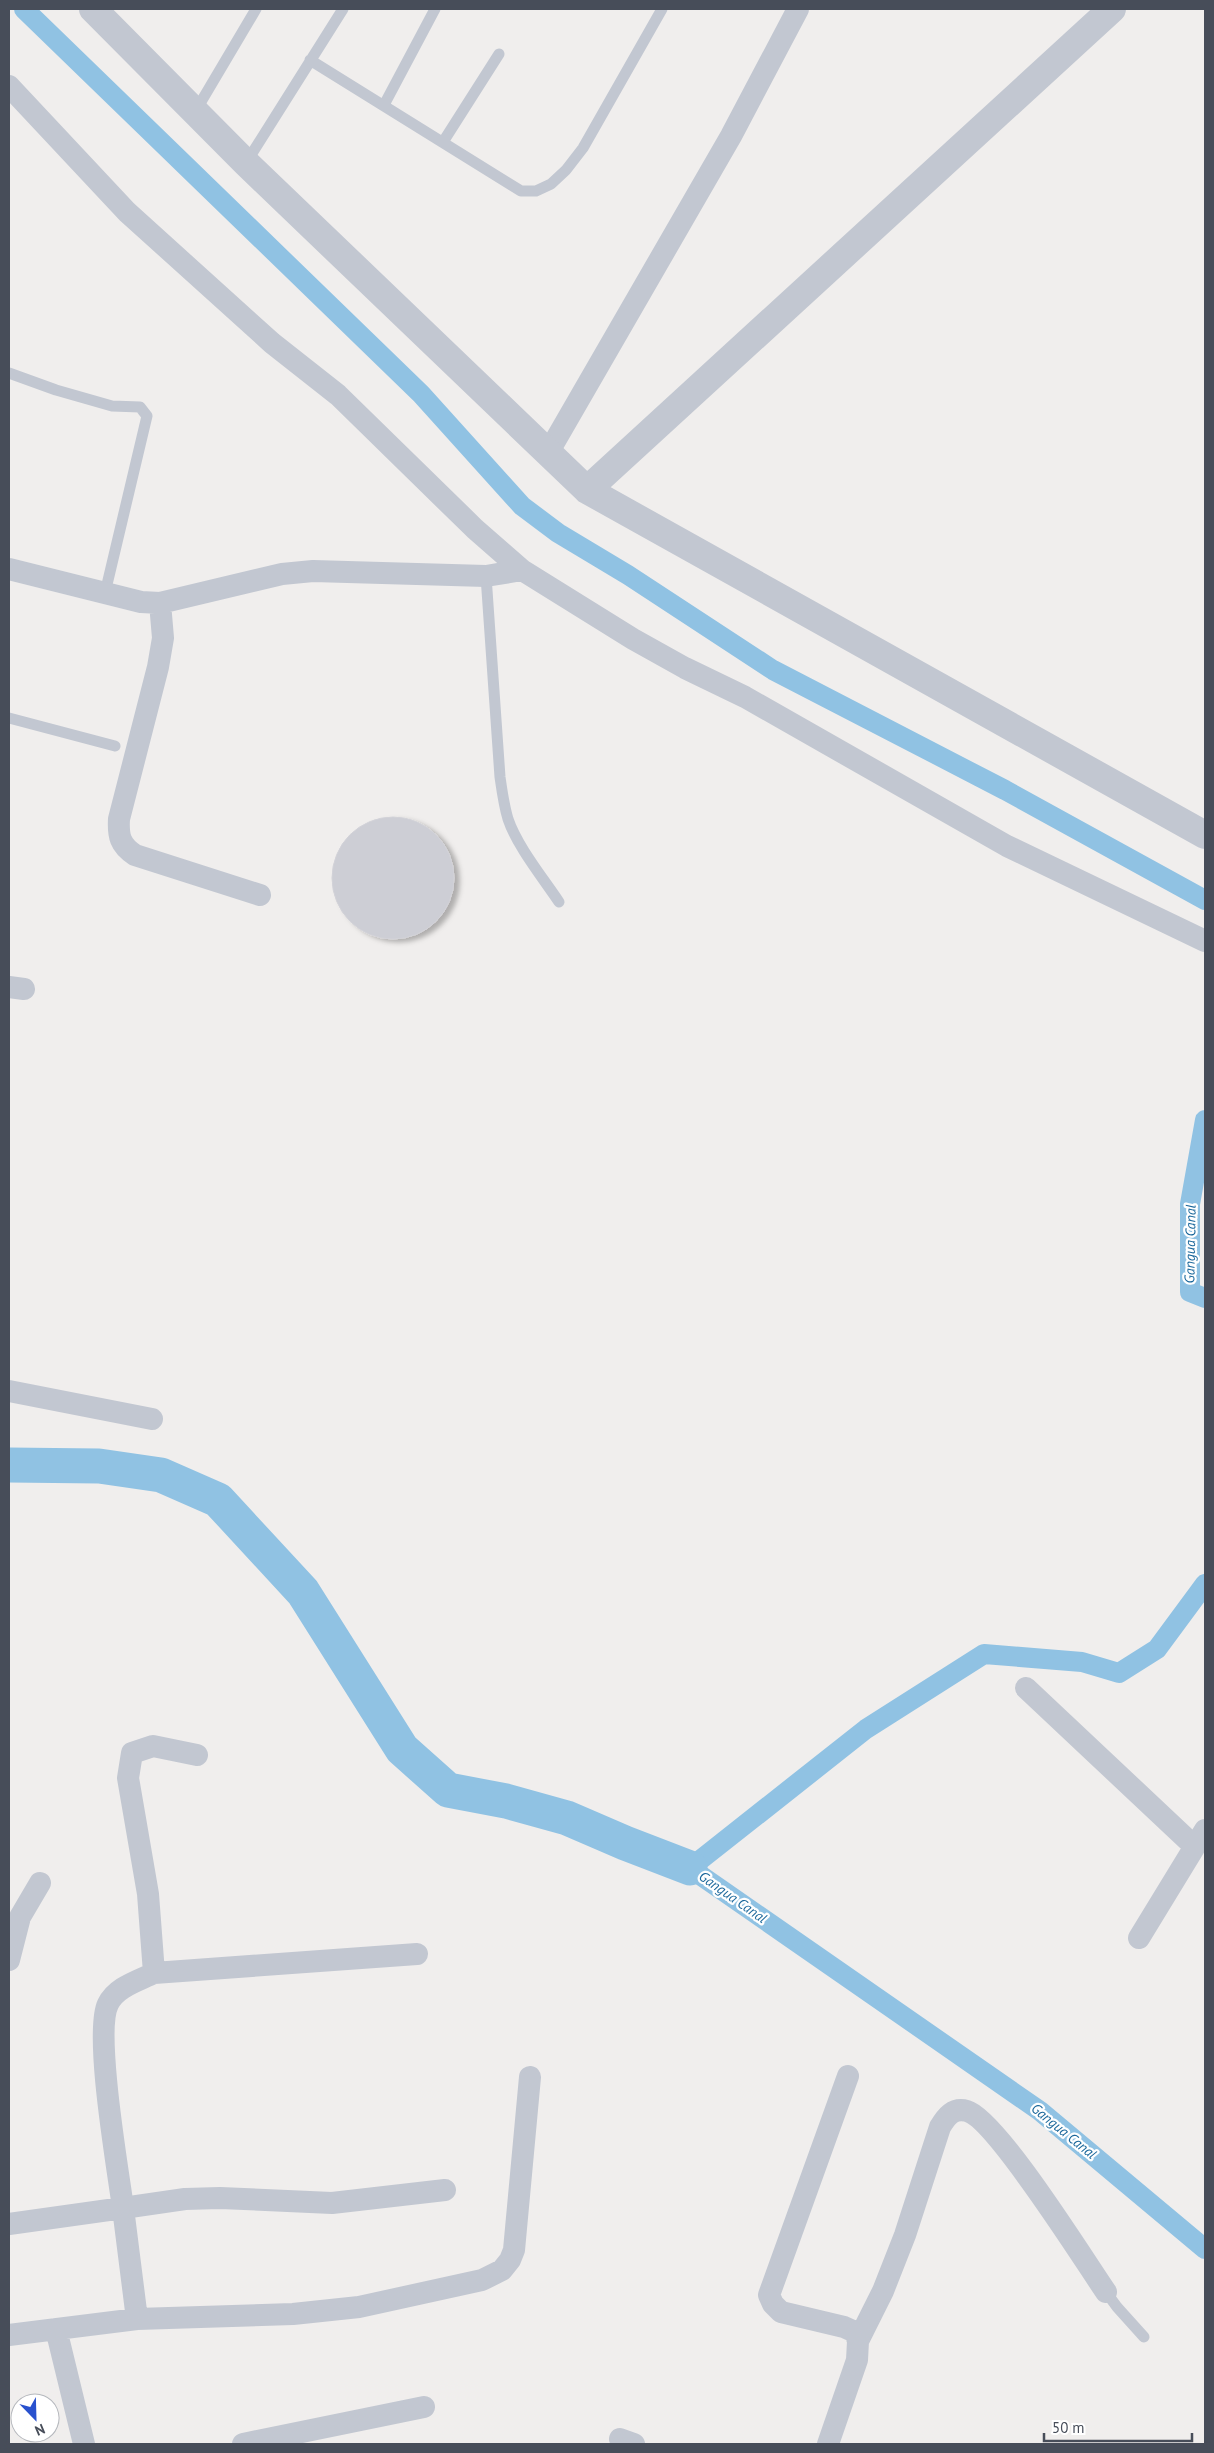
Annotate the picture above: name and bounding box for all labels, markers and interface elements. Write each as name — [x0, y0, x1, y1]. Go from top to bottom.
water label: Gangua Canal — [1180, 1204, 1200, 1284]
water label: Gangua Canal — [696, 1867, 771, 1927]
water label: Gangua Canal — [1028, 2099, 1100, 2163]
north arrow — [10, 2393, 60, 2443]
scale bar — [1044, 2410, 1192, 2442]
text: 50 m — [1052, 2418, 1085, 2437]
text: N — [32, 2420, 48, 2440]

